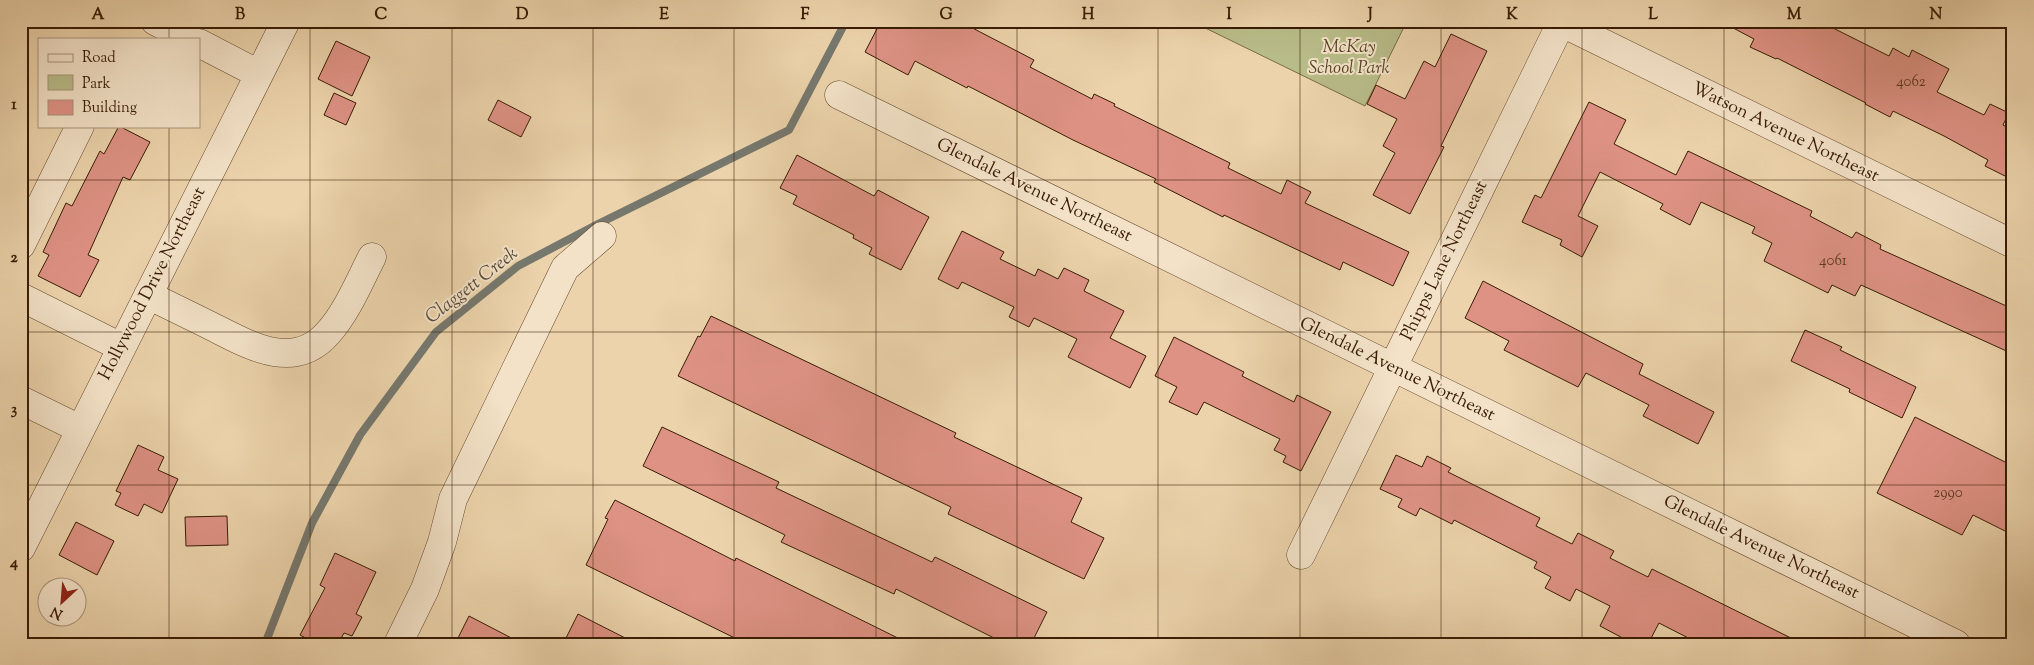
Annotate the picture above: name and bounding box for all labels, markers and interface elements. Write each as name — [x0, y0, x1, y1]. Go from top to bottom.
text: A — [92, 4, 105, 27]
text: B — [235, 4, 245, 27]
text: C — [375, 4, 388, 27]
text: D — [516, 4, 529, 27]
text: E — [659, 4, 669, 27]
text: F — [801, 4, 810, 27]
text: G — [939, 4, 953, 27]
text: H — [1082, 4, 1095, 27]
text: I — [1226, 4, 1232, 27]
text: J — [1366, 4, 1373, 27]
text: K — [1506, 4, 1518, 27]
text: L — [1648, 4, 1658, 27]
text: M — [1787, 4, 1802, 27]
text: N — [1930, 4, 1943, 27]
park label: McKay School Park — [1308, 35, 1390, 82]
legend — [38, 38, 200, 128]
text: Road — [82, 48, 116, 69]
house number: 4062 — [1896, 72, 1926, 93]
text: Park — [82, 74, 111, 95]
street label: Watson Avenue Northeast — [1687, 76, 1883, 190]
text: 1 — [11, 94, 17, 117]
text: Building — [82, 98, 137, 119]
street label: Glendale Avenue Northeast — [932, 132, 1136, 250]
street label: Phipps Lane Northeast — [1395, 176, 1495, 346]
street label: Hollywood Drive Northeast — [93, 183, 213, 385]
water label: Claggett Creek — [420, 241, 525, 331]
text: 2 — [10, 247, 18, 270]
house number: 4061 — [1819, 251, 1847, 272]
street label: Glendale Avenue Northeast — [1295, 311, 1499, 429]
text: 3 — [11, 399, 18, 422]
house number: 2990 — [1933, 483, 1963, 504]
street label: Glendale Avenue Northeast — [1659, 489, 1863, 607]
text: 4 — [9, 552, 18, 575]
north arrow — [38, 578, 88, 628]
text: N — [48, 600, 67, 623]

